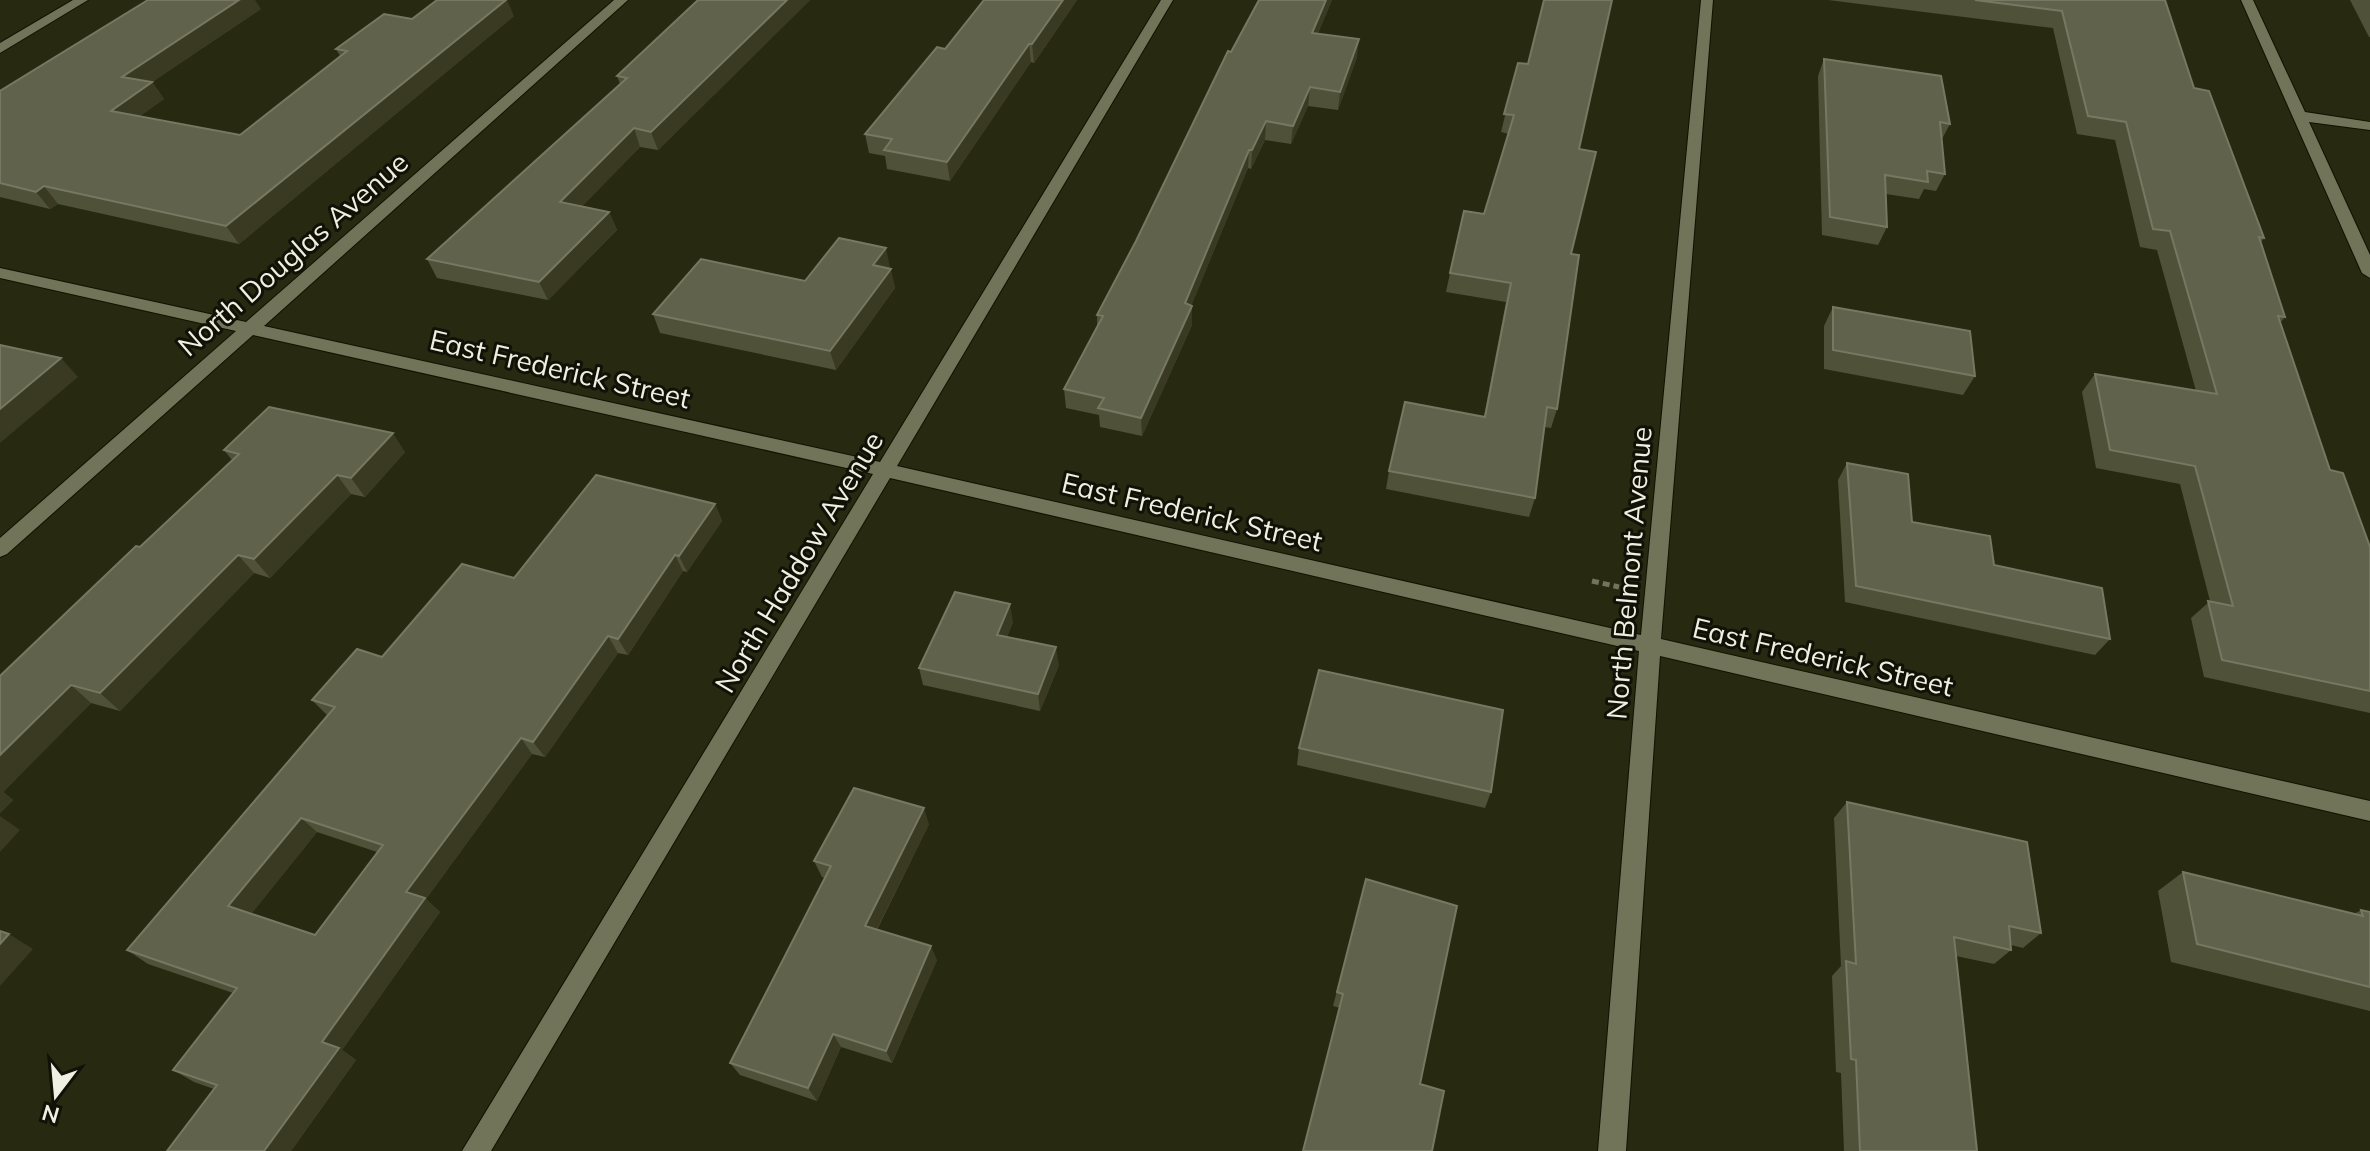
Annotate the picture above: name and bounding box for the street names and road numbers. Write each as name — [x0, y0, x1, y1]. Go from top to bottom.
street label: North Douglas Avenue — [170, 144, 415, 363]
street label: East Frederick Street — [426, 321, 694, 416]
street label: North Haddow Avenue — [707, 425, 890, 699]
street label: North Belmont Avenue — [1598, 425, 1659, 721]
street label: East Frederick Street — [1058, 464, 1326, 559]
street label: East Frederick Street — [1689, 609, 1957, 704]

